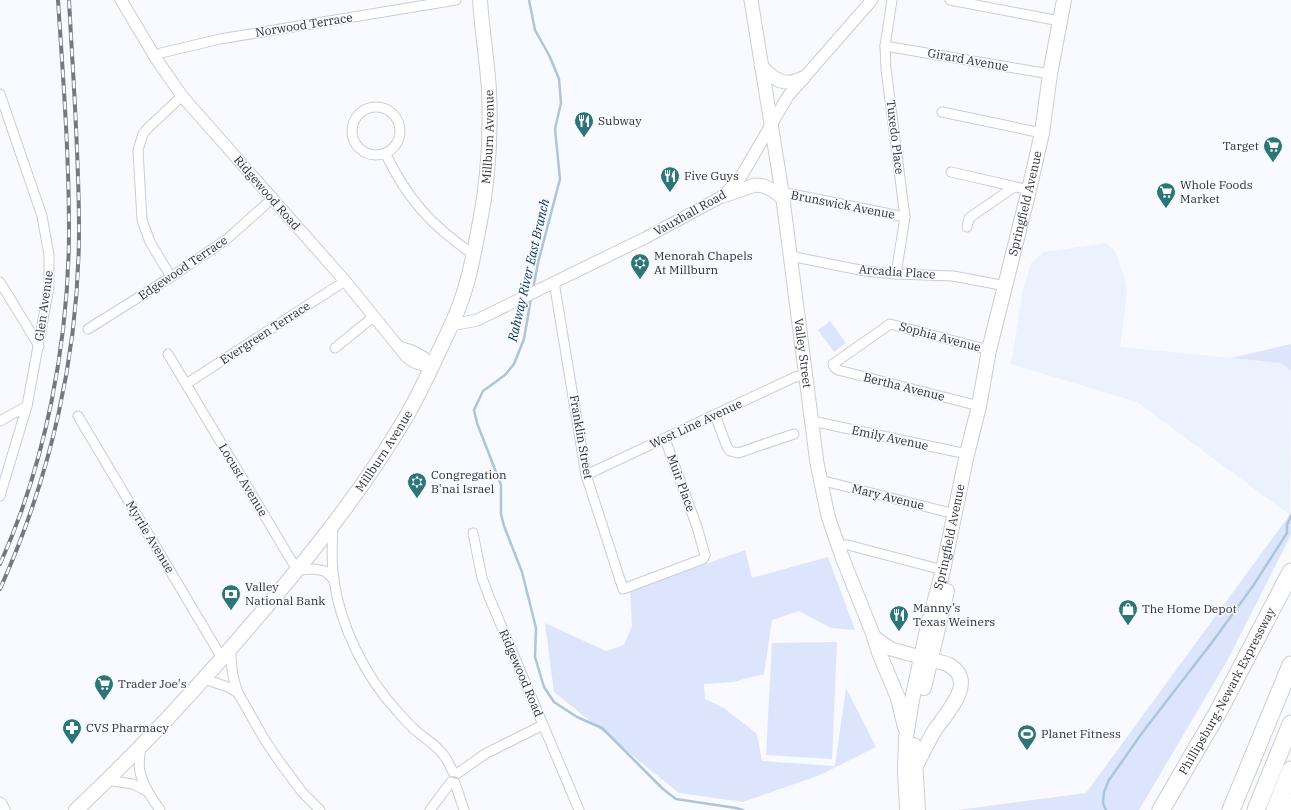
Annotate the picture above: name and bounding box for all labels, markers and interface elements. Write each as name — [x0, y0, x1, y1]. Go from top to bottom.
street label: Norwood Terrace — [254, 9, 354, 40]
street label: Girard Avenue — [926, 45, 1010, 74]
street label: Millburn Avenue — [478, 90, 497, 185]
street label: Tuxedo Place — [883, 99, 908, 175]
restaurant icon: Subway — [573, 110, 595, 138]
place label: Subway — [598, 113, 642, 128]
supermarket icon: Target — [1262, 135, 1284, 163]
place label: Target — [1223, 138, 1259, 153]
street label: Springfield Avenue — [1005, 149, 1045, 257]
street label: Ridgewood Road — [231, 152, 304, 233]
restaurant icon: Five Guys — [659, 165, 681, 193]
place label: Five Guys — [684, 168, 739, 183]
place label: Whole Foods Market — [1180, 177, 1253, 206]
supermarket icon: Whole Foods Market — [1155, 181, 1177, 209]
street label: Vauxhall Road — [651, 186, 729, 239]
street label: Brunswick Avenue — [790, 187, 896, 222]
water label: Rahway River East Branch — [504, 197, 553, 344]
street label: Edgewood Terrace — [135, 232, 230, 303]
place label: Menorah Chapels At Millburn — [654, 248, 753, 277]
synagogue icon: Menorah Chapels At Millburn — [629, 252, 651, 280]
street label: Arcadia Place — [858, 261, 936, 282]
street label: Glen Avenue — [31, 270, 56, 342]
street label: Evergreen Terrace — [217, 298, 313, 367]
street label: Valley Street — [791, 317, 815, 389]
street label: Sophia Avenue — [898, 318, 983, 355]
street label: Bertha Avenue — [862, 369, 946, 404]
street label: Franklin Street — [567, 394, 596, 480]
street label: West Line Avenue — [647, 396, 744, 452]
street label: Millburn Avenue — [352, 407, 415, 494]
street label: Emily Avenue — [850, 422, 930, 453]
street label: Locust Avenue — [216, 440, 271, 519]
street label: Muir Place — [664, 452, 699, 514]
place label: Congregation B'nai Israel — [431, 467, 507, 496]
synagogue icon: Congregation B'nai Israel — [406, 471, 428, 499]
street label: Mary Avenue — [850, 480, 926, 513]
street label: Springfield Avenue — [930, 483, 968, 591]
street label: Myrtle Avenue — [123, 498, 178, 576]
place label: Valley National Bank — [245, 579, 325, 608]
bank icon: Valley National Bank — [220, 583, 242, 611]
shop icon: The Home Depot — [1117, 598, 1139, 626]
place label: Manny’s Texas Weiners — [913, 600, 995, 629]
place label: The Home Depot — [1142, 601, 1237, 616]
restaurant icon: Manny’s Texas Weiners — [888, 604, 910, 632]
street label: Phillipsburg-Newark Expressway — [1175, 604, 1278, 777]
street label: Ridgewood Road — [496, 627, 547, 719]
supermarket icon: Trader Joe's — [93, 673, 115, 701]
place label: Trader Joe's — [118, 676, 187, 691]
pharmacy icon: CVS Pharmacy — [61, 717, 83, 745]
place label: CVS Pharmacy — [86, 720, 170, 735]
sports icon: Planet Fitness — [1016, 723, 1038, 751]
place label: Planet Fitness — [1041, 726, 1121, 741]

